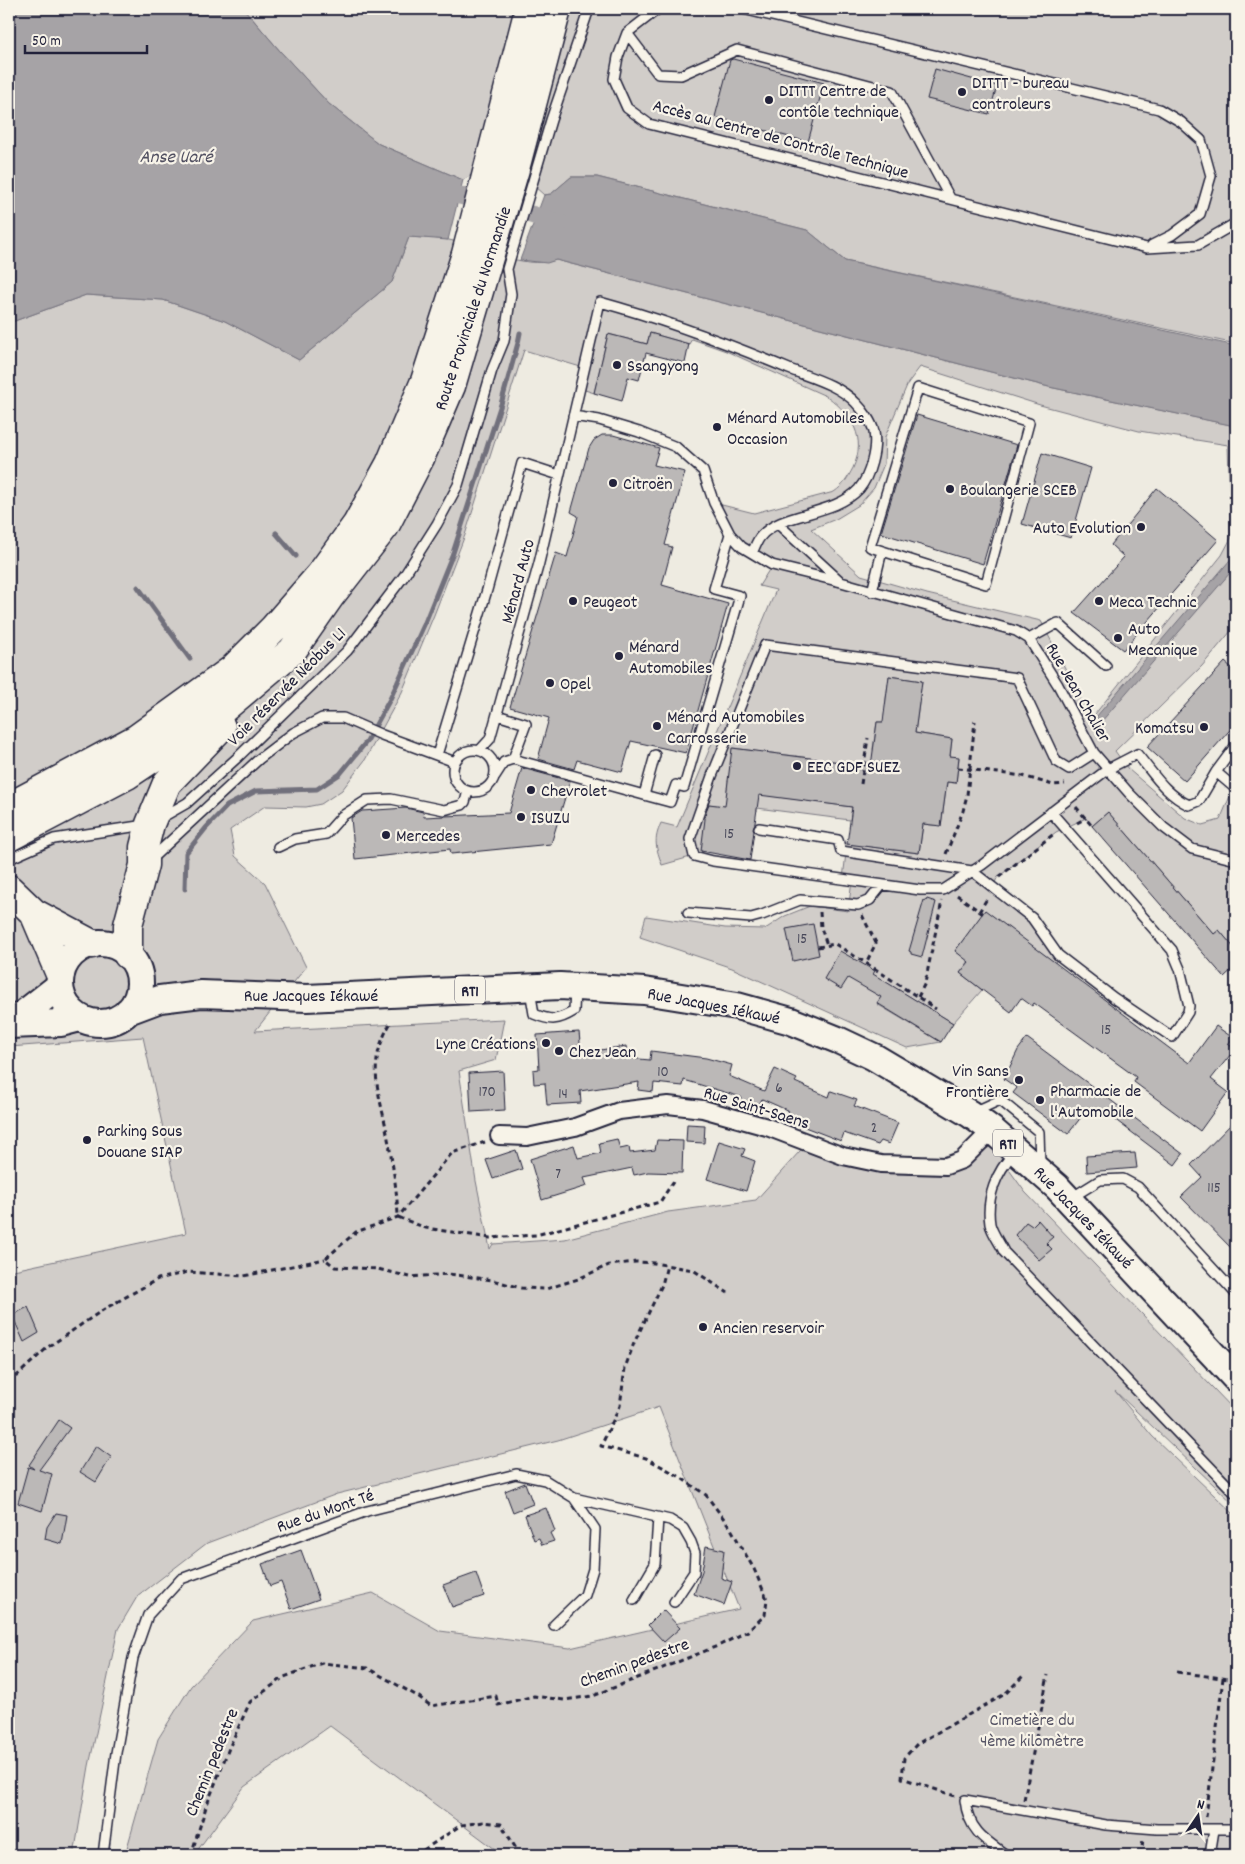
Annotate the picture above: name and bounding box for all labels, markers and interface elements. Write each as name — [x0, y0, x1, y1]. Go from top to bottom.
scale bar — [25, 22, 148, 54]
text: 50 m — [32, 31, 61, 53]
place label: DITTT - bureau controleurs — [972, 72, 1069, 118]
place label: DITTT Centre de contôle technique — [779, 80, 899, 126]
marker: DITTT - bureau controleurs — [956, 86, 968, 98]
street label: Accès au Centre de Contrôle Technique — [650, 94, 911, 187]
marker: DITTT Centre de contôle technique — [763, 94, 775, 106]
water label: Anse Uaré — [139, 145, 214, 172]
street label: Route Provinciale du Normandie — [430, 203, 519, 414]
place label: Ssangyong — [627, 355, 699, 380]
marker: Ssangyong — [611, 359, 623, 371]
place label: Ménard Automobiles Occasion — [727, 407, 865, 453]
marker: Ménard Automobiles Occasion — [711, 421, 723, 433]
place label: Citroën — [623, 473, 673, 498]
marker: Citroën — [607, 477, 619, 489]
place label: Boulangerie SCEB — [960, 479, 1077, 504]
marker: Boulangerie SCEB — [944, 483, 956, 495]
place label: Auto Evolution — [1033, 517, 1131, 542]
marker: Auto Evolution — [1135, 521, 1147, 533]
street label: Ménard Auto — [496, 537, 543, 627]
place label: Peugeot — [583, 591, 638, 616]
place label: Meca Technic — [1109, 591, 1197, 616]
marker: Peugeot — [567, 595, 579, 607]
marker: Meca Technic — [1093, 595, 1105, 607]
place label: Auto Mecanique — [1128, 618, 1198, 664]
street label: Voie réservée Néobus L1 — [223, 623, 353, 753]
marker: Auto Mecanique — [1112, 632, 1124, 644]
place label: Ménard Automobiles — [629, 636, 712, 682]
street label: Rue Jean Chalier — [1038, 639, 1116, 748]
marker: Ménard Automobiles — [613, 650, 625, 662]
place label: Opel — [560, 673, 592, 698]
marker: Opel — [544, 677, 556, 689]
place label: Ménard Automobiles Carrosserie — [667, 706, 805, 752]
place label: Komatsu — [1135, 717, 1194, 742]
marker: Ménard Automobiles Carrosserie — [651, 720, 663, 732]
marker: Komatsu — [1198, 721, 1210, 733]
place label: EEC GDF SUEZ — [807, 756, 900, 781]
marker: EEC GDF SUEZ — [791, 760, 803, 772]
place label: Chevrolet — [541, 780, 607, 805]
marker: Chevrolet — [525, 784, 537, 796]
place label: ISUZU — [531, 807, 570, 832]
marker: ISUZU — [515, 811, 527, 823]
house number: 15 — [724, 824, 734, 846]
place label: Mercedes — [396, 825, 460, 850]
marker: Mercedes — [380, 829, 392, 841]
house number: 15 — [797, 929, 807, 951]
road number: RT1 — [455, 976, 485, 1004]
street label: Rue Jacques Iékawé — [645, 982, 782, 1033]
street label: Rue Jacques Iékawé — [244, 985, 379, 1010]
house number: 15 — [1101, 1020, 1111, 1042]
place label: Lyne Créations — [435, 1033, 536, 1058]
marker: Lyne Créations — [540, 1037, 552, 1049]
place label: Chez Jean — [569, 1041, 636, 1066]
marker: Chez Jean — [553, 1045, 565, 1057]
place label: Vin Sans Frontière — [946, 1060, 1009, 1106]
house number: 10 — [657, 1062, 669, 1084]
marker: Vin Sans Frontière — [1013, 1074, 1025, 1086]
house number: 6 — [775, 1078, 783, 1100]
place label: Pharmacie de l'Automobile — [1050, 1080, 1141, 1126]
street label: Rue Saint-Saens — [700, 1081, 812, 1137]
house number: 170 — [478, 1082, 496, 1104]
house number: 14 — [558, 1084, 568, 1106]
marker: Pharmacie de l'Automobile — [1034, 1094, 1046, 1106]
house number: 2 — [871, 1118, 877, 1140]
place label: Parking Sous Douane SIAP — [97, 1120, 183, 1166]
road number: RT1 — [993, 1130, 1023, 1156]
marker: Parking Sous Douane SIAP — [81, 1134, 93, 1146]
street label: Rue Jacques Iékawé — [1026, 1162, 1138, 1276]
house number: 7 — [555, 1164, 561, 1186]
house number: 115 — [1207, 1178, 1221, 1200]
place label: Ancien reservoir — [713, 1317, 825, 1342]
marker: Ancien reservoir — [697, 1321, 709, 1333]
street label: Rue du Mont Té — [274, 1484, 378, 1541]
street label: Chemin pedestre — [577, 1633, 693, 1696]
street label: Chemin pedestre — [180, 1705, 246, 1821]
park label: Cimetière du 4ème kilomètre — [980, 1709, 1084, 1755]
north arrow — [1172, 1792, 1222, 1842]
text: N — [1195, 1795, 1206, 1816]

